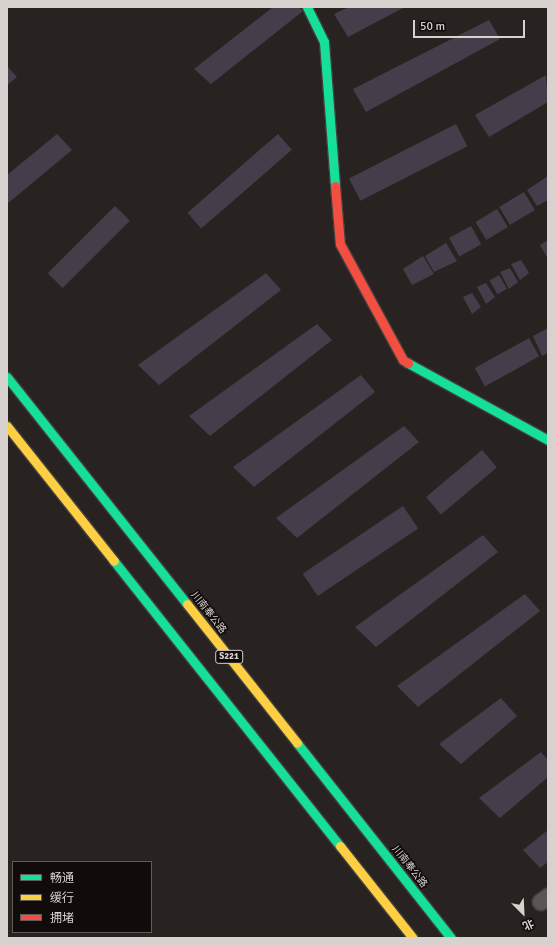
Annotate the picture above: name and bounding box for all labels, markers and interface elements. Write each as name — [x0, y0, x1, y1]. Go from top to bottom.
scale bar — [415, 12, 527, 38]
text: 50 m — [420, 19, 445, 34]
street label: 川南奉公路 — [188, 590, 228, 636]
road number: S221 — [215, 650, 243, 664]
street label: 川南奉公路 — [389, 844, 429, 890]
legend — [12, 861, 152, 933]
text: 畅通 — [50, 871, 74, 886]
text: 缓行 — [50, 891, 74, 906]
north arrow — [503, 893, 543, 933]
text: 拥堵 — [50, 911, 74, 926]
text: 北 — [520, 916, 536, 933]

